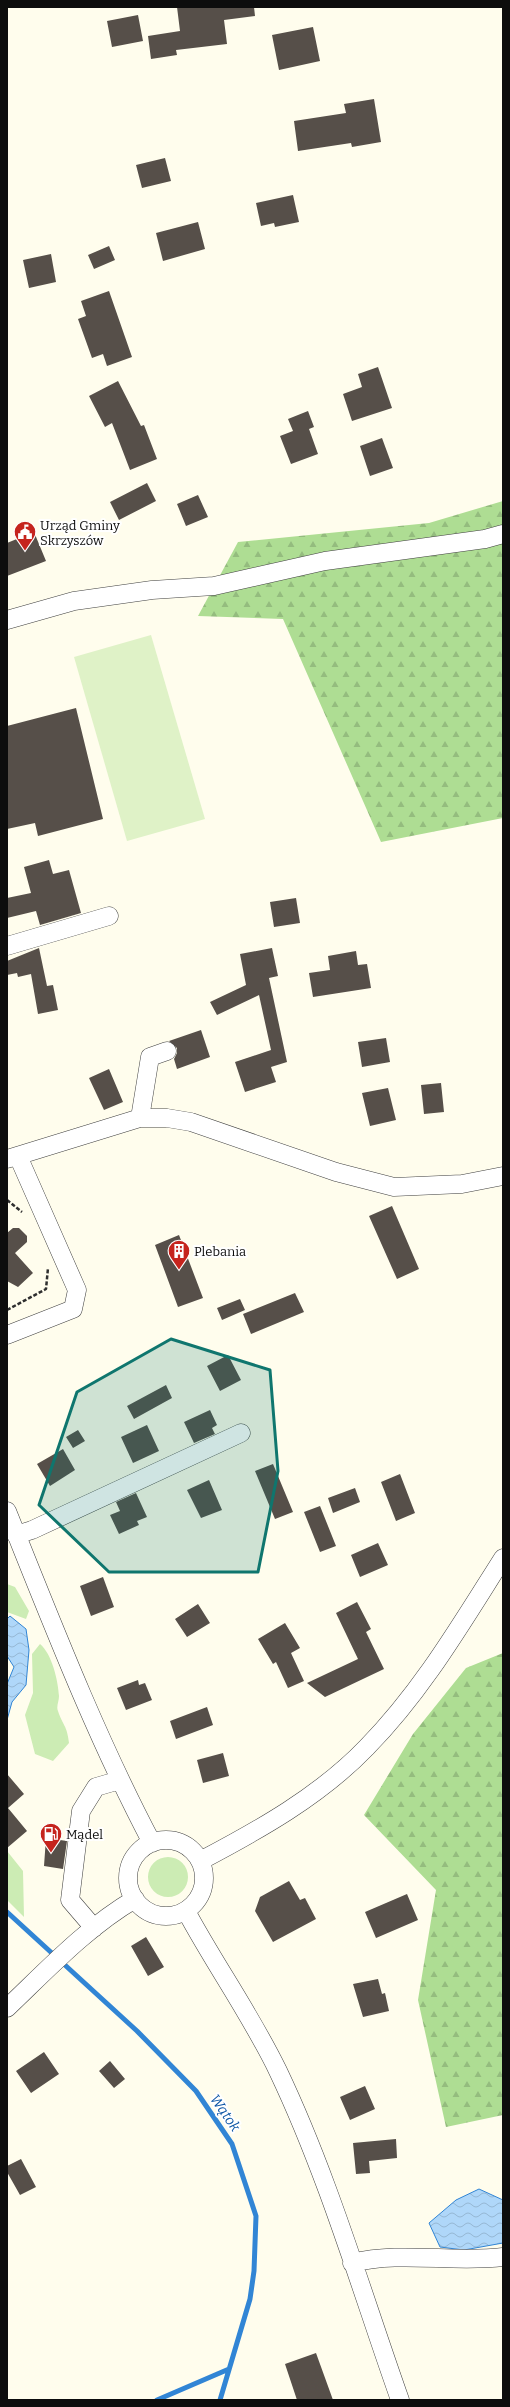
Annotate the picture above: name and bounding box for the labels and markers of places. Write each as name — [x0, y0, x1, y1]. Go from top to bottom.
place label: Urząd Gminy Skrzyszów — [40, 518, 120, 548]
public building icon: Urząd Gminy Skrzyszów — [12, 519, 38, 552]
building icon: Plebania — [166, 1238, 192, 1271]
place label: Plebania — [194, 1244, 246, 1259]
fuel station icon: Mądel — [38, 1821, 64, 1854]
place label: Mądel — [66, 1827, 103, 1842]

